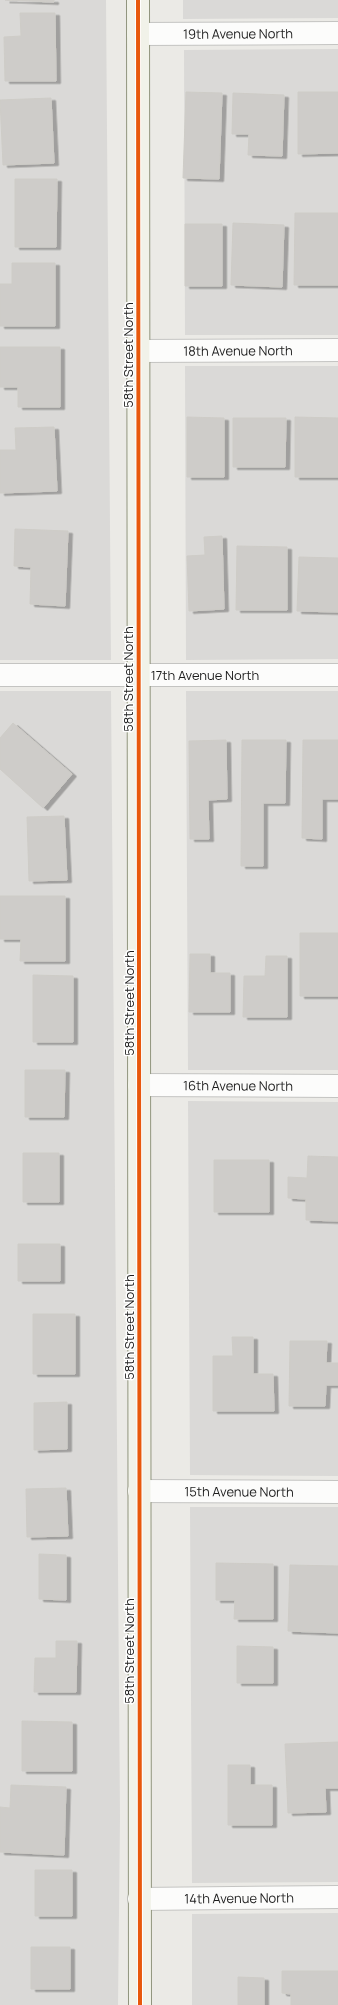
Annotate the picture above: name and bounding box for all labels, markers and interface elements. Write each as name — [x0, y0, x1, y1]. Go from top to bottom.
street label: 19th Avenue North — [183, 24, 293, 43]
street label: 58th Street North — [119, 302, 137, 408]
street label: 18th Avenue North — [183, 341, 293, 360]
street label: 58th Street North — [119, 626, 137, 732]
street label: 17th Avenue North — [151, 666, 259, 684]
street label: 58th Street North — [120, 950, 138, 1056]
street label: 16th Avenue North — [183, 1076, 293, 1095]
street label: 58th Street North — [120, 1274, 138, 1380]
street label: 15th Avenue North — [184, 1482, 294, 1501]
street label: 58th Street North — [120, 1598, 138, 1704]
street label: 14th Avenue North — [184, 1888, 294, 1908]

